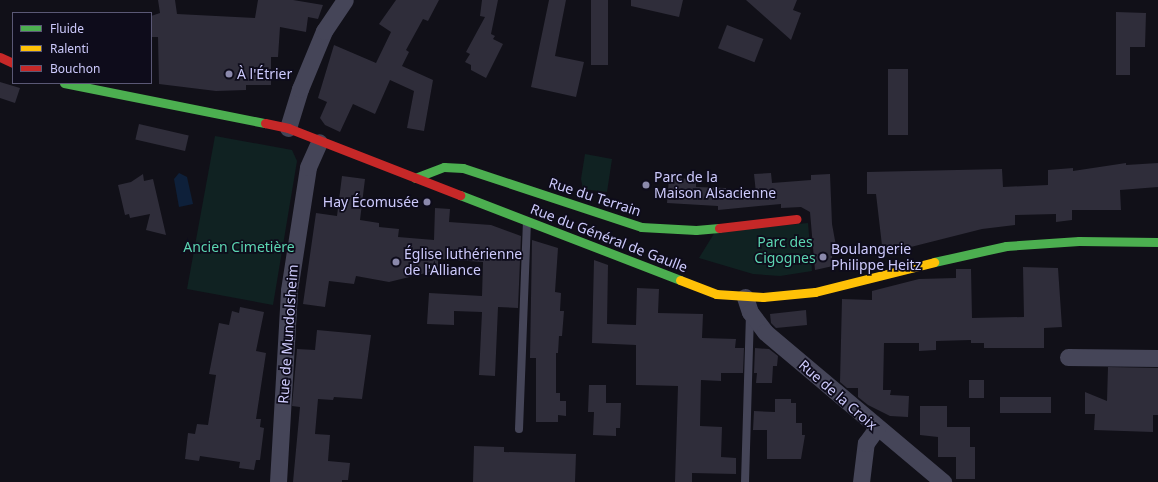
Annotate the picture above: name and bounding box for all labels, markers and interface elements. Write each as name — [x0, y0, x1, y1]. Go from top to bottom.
legend — [12, 12, 152, 84]
text: Fluide — [50, 20, 84, 37]
text: Ralenti — [50, 40, 89, 57]
text: Bouchon — [50, 60, 100, 77]
place label: À l'Étrier — [237, 66, 292, 82]
marker: À l'Étrier — [224, 69, 234, 79]
place label: Parc de la Maison Alsacienne — [654, 169, 776, 202]
street label: Rue du Terrain — [547, 174, 643, 220]
marker: Parc de la Maison Alsacienne — [641, 180, 651, 190]
place label: Hay Écomusée — [323, 194, 419, 210]
marker: Hay Écomusée — [422, 197, 432, 207]
street label: Rue du Général de Gaulle — [528, 200, 690, 276]
park label: Parc des Cigognes — [754, 234, 816, 266]
park label: Ancien Cimetière — [183, 239, 295, 255]
place label: Boulangerie Philippe Heitz — [831, 241, 921, 274]
place label: Église luthérienne de l'Alliance — [404, 246, 522, 278]
marker: Boulangerie Philippe Heitz — [818, 252, 828, 262]
marker: Église luthérienne de l'Alliance — [391, 257, 401, 267]
street label: Rue de Mundolsheim — [275, 264, 301, 404]
street label: Rue de la Croix — [796, 357, 880, 433]

